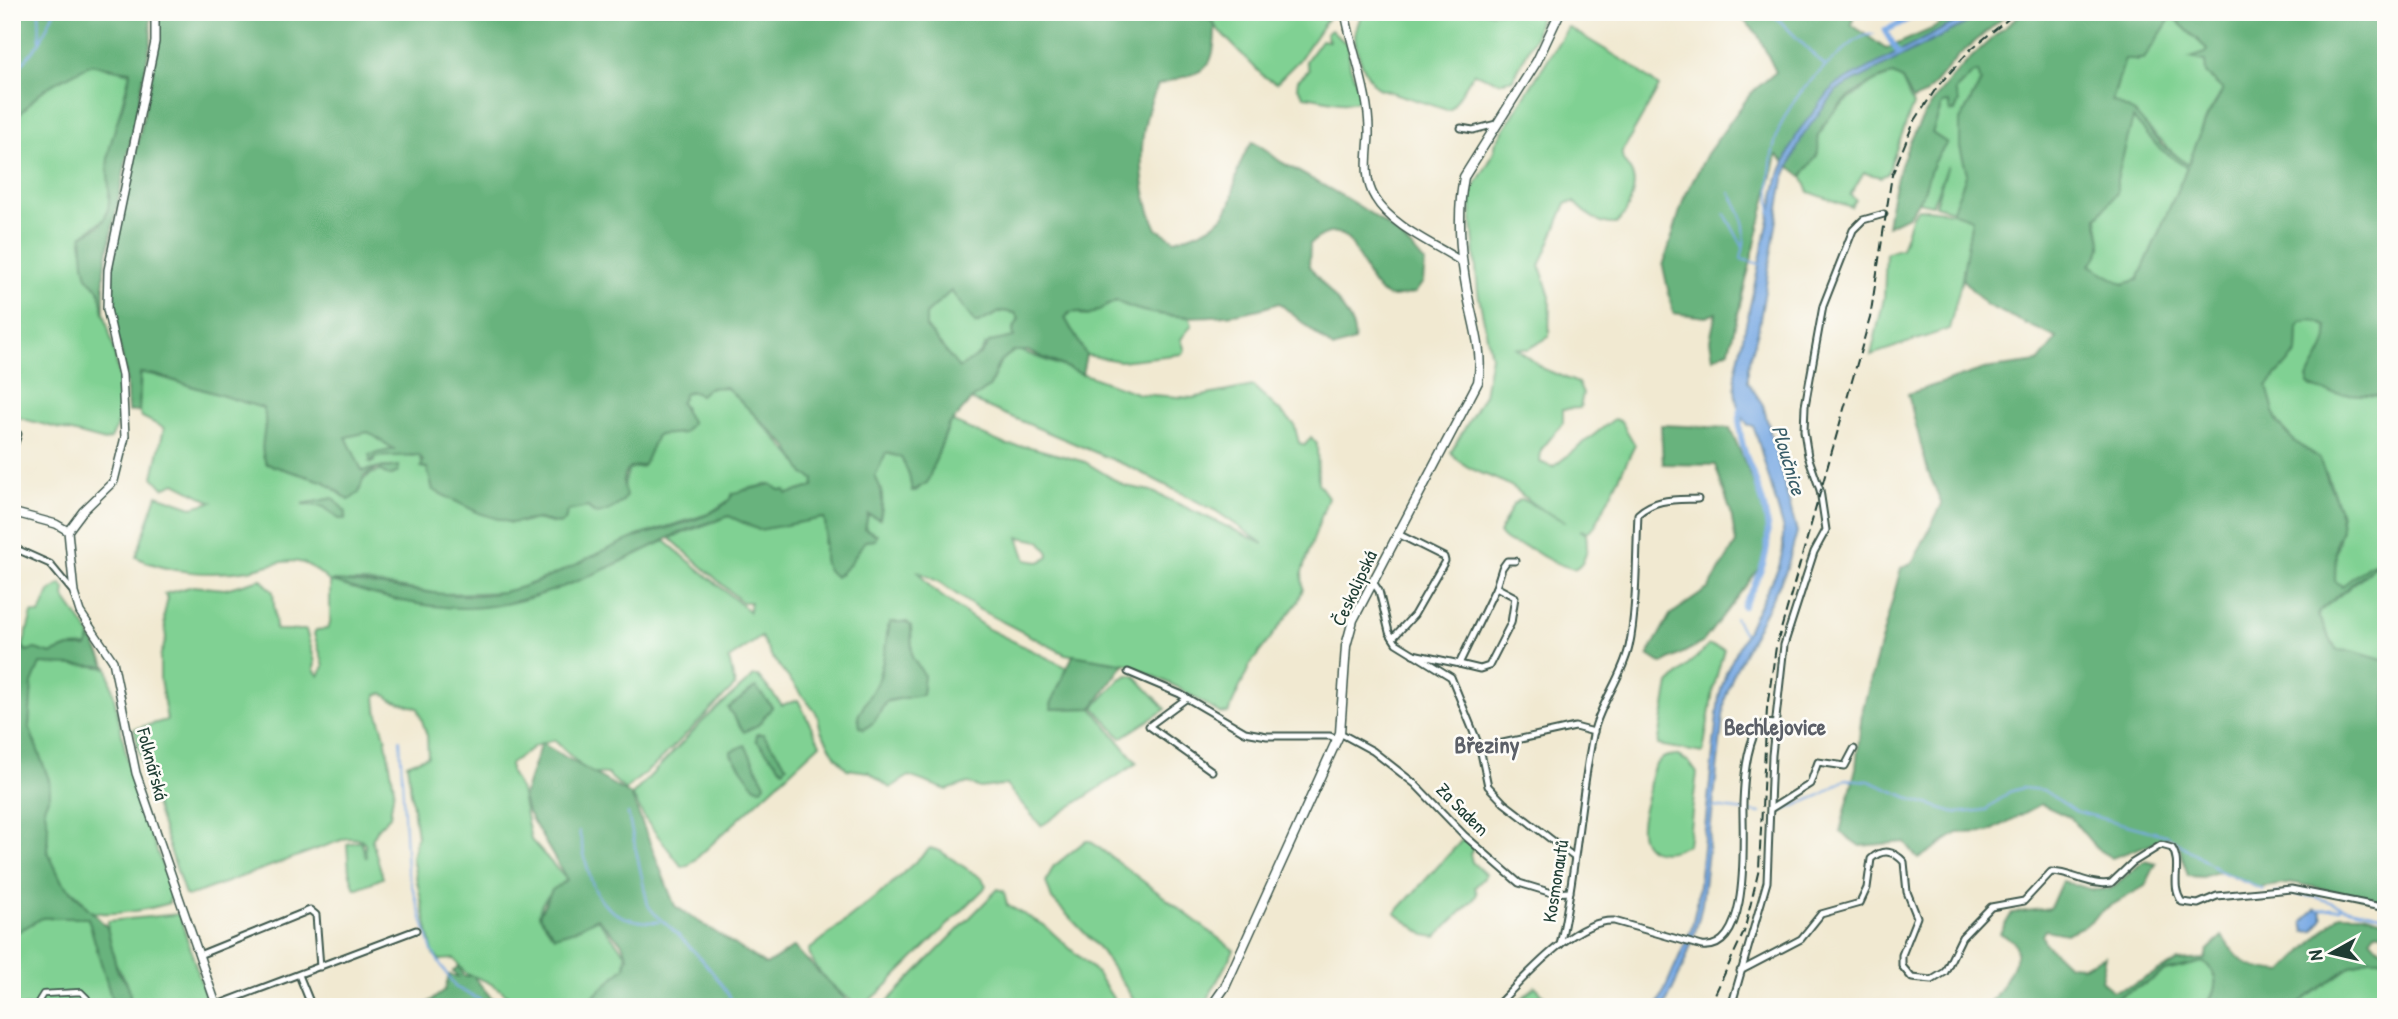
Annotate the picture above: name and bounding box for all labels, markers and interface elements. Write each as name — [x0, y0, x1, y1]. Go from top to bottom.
water label: Ploučnice — [1765, 422, 1814, 500]
street label: Českolipská — [1325, 545, 1383, 630]
district label: Bechlejovice — [1724, 711, 1827, 742]
street label: Folknářská — [131, 724, 175, 803]
district label: Březiny — [1455, 729, 1520, 761]
street label: Za Sadem — [1431, 777, 1495, 841]
street label: Kosmonautů — [1536, 837, 1574, 924]
north arrow — [2296, 918, 2366, 988]
text: N — [2302, 949, 2329, 962]

